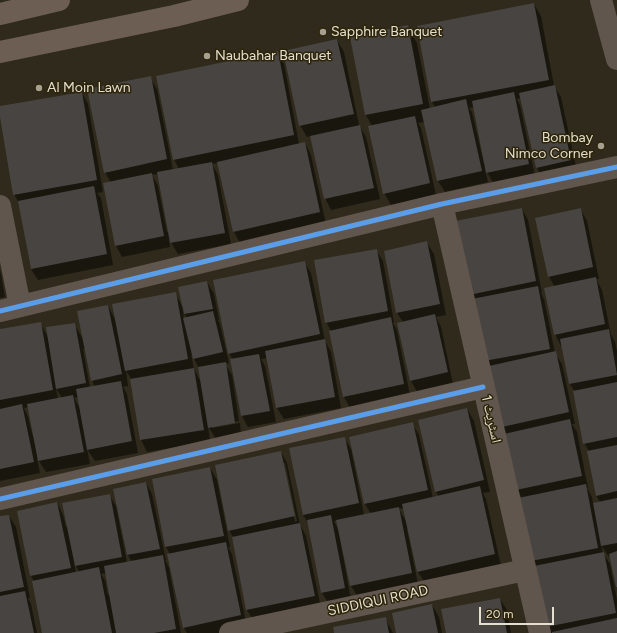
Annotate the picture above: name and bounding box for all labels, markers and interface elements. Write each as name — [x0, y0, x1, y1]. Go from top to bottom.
place label: Sapphire Banquet — [331, 24, 443, 40]
marker: Sapphire Banquet — [318, 27, 328, 37]
place label: Naubahar Banquet — [215, 48, 332, 64]
marker: Naubahar Banquet — [202, 51, 212, 61]
place label: Al Moin Lawn — [47, 80, 131, 96]
marker: Al Moin Lawn — [34, 83, 44, 93]
place label: Bombay Nimco Corner — [505, 130, 593, 162]
marker: Bombay Nimco Corner — [596, 141, 606, 151]
street label: اسٹریٹ 1 — [477, 393, 505, 445]
street label: SIDDIQUI ROAD — [326, 582, 430, 620]
scale bar — [481, 599, 556, 625]
text: 20 m — [486, 607, 514, 621]

